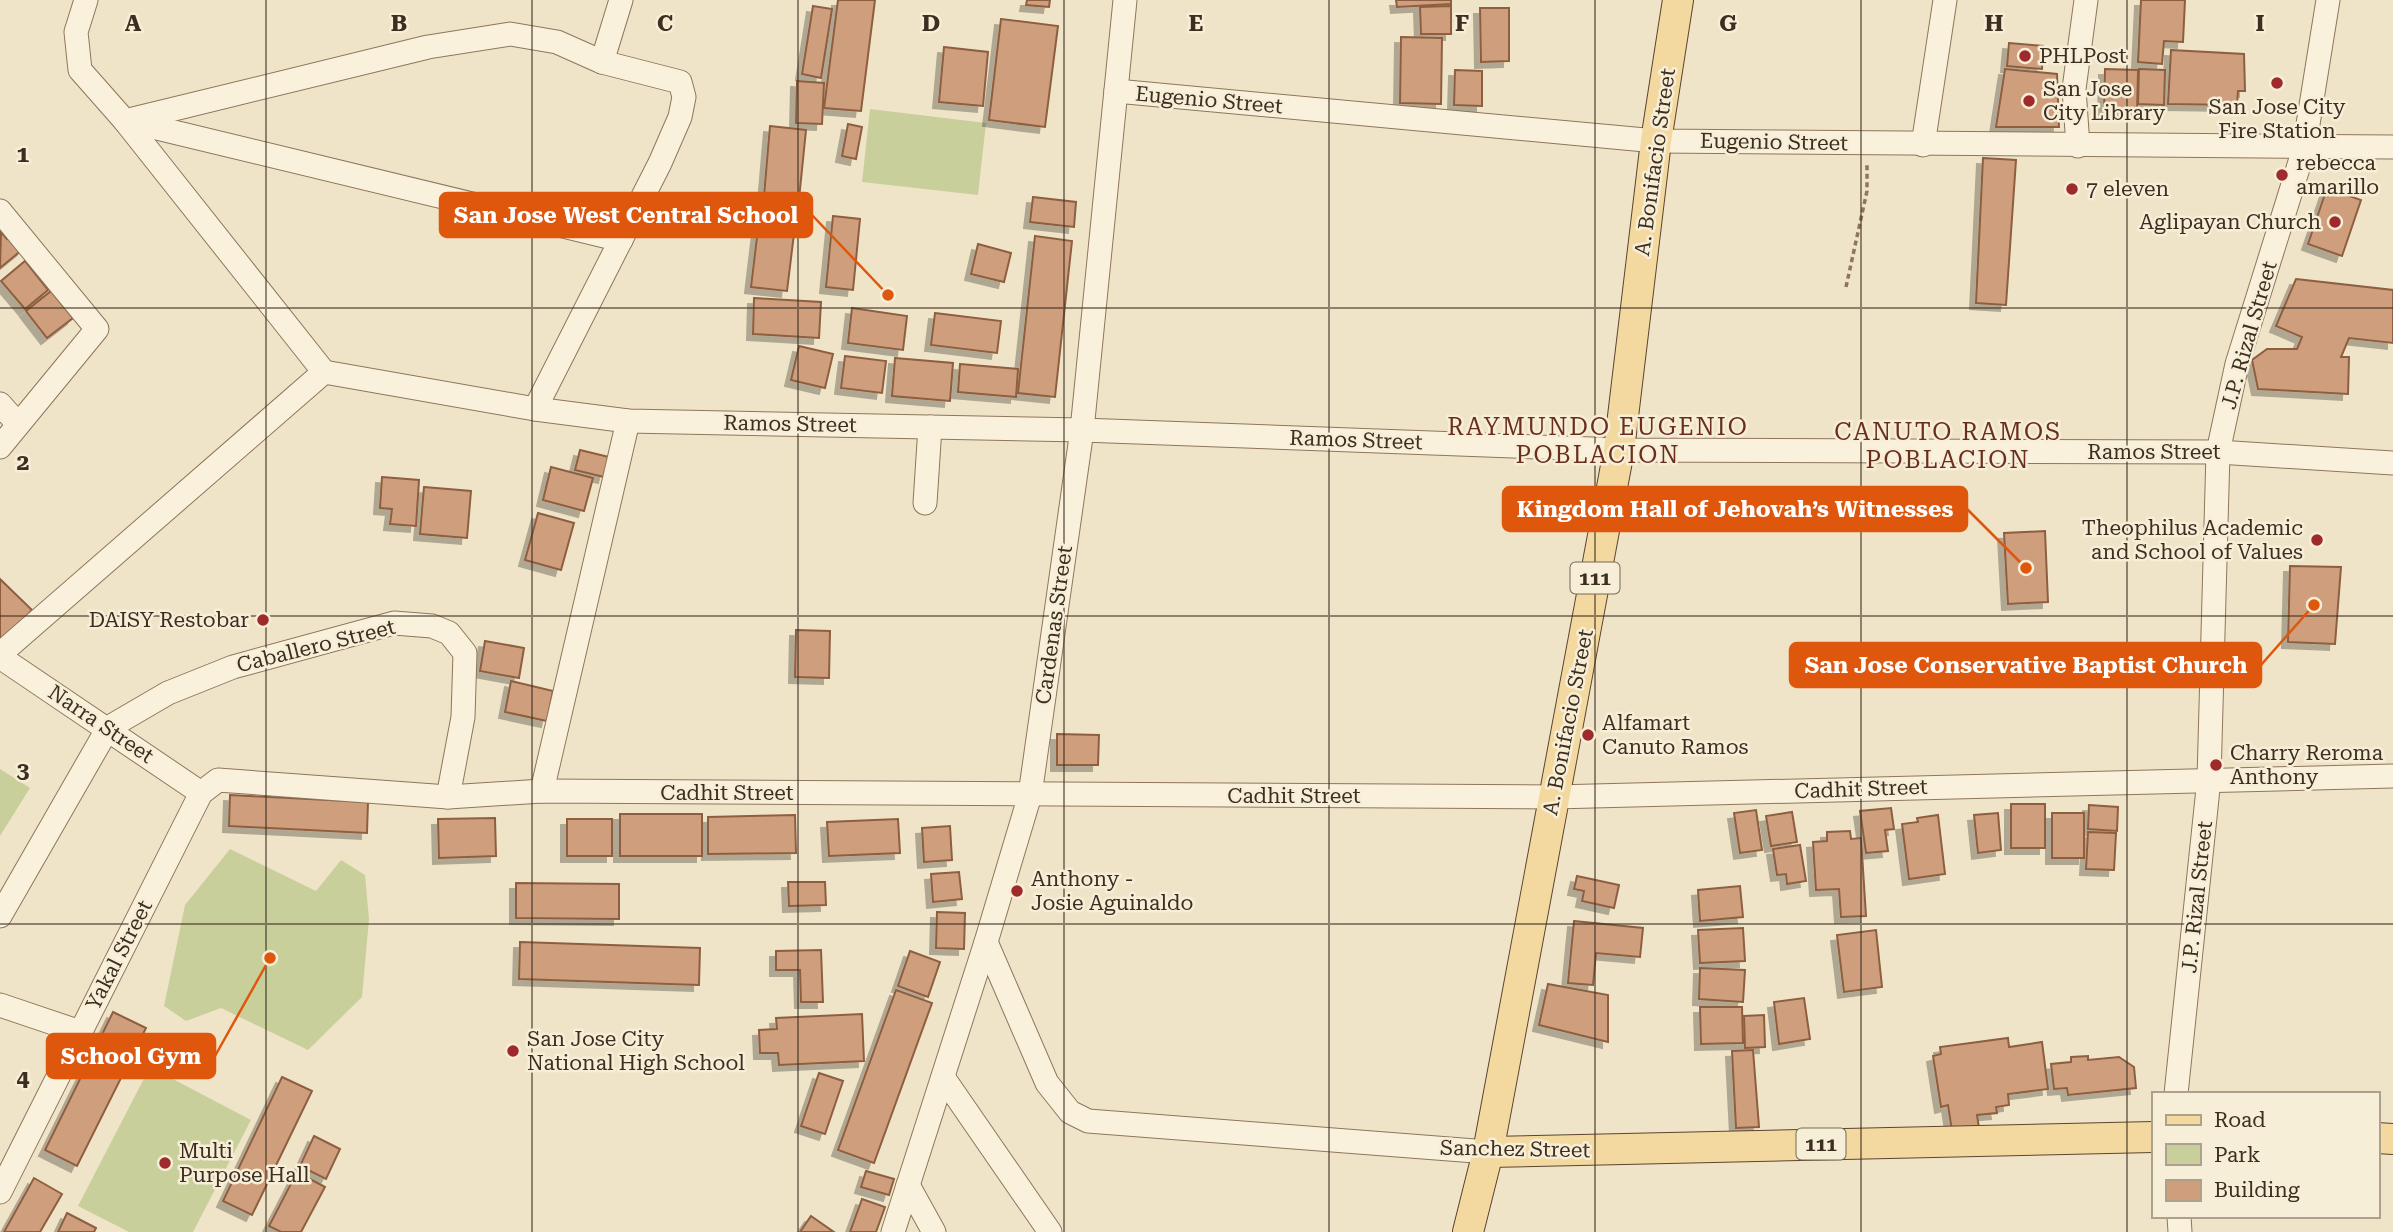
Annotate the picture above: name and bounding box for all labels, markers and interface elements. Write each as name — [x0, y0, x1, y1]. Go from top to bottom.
text: A — [125, 10, 142, 37]
text: B — [391, 10, 407, 37]
text: C — [657, 10, 673, 37]
text: D — [922, 10, 940, 37]
text: E — [1189, 10, 1203, 37]
text: F — [1455, 10, 1469, 37]
text: G — [1719, 10, 1737, 37]
text: H — [1985, 10, 2004, 37]
text: I — [2255, 10, 2265, 37]
place label: PHLPost — [2039, 44, 2127, 68]
marker: PHLPost — [2017, 48, 2033, 64]
street label: A. Bonifacio Street — [1630, 66, 1680, 257]
marker: San Jose City Fire Station — [2269, 75, 2285, 91]
place label: San Jose City Library — [2043, 77, 2166, 125]
street label: Eugenio Street — [1134, 82, 1284, 118]
marker: San Jose City Library — [2021, 93, 2037, 109]
place label: San Jose City Fire Station — [2208, 95, 2346, 143]
street label: Eugenio Street — [1700, 129, 1848, 155]
text: 1 — [17, 141, 30, 168]
place label: rebecca amarillo — [2296, 151, 2379, 199]
marker: rebecca amarillo — [2274, 167, 2290, 183]
place label: 7 eleven — [2086, 177, 2169, 201]
marker: 7 eleven — [2064, 181, 2080, 197]
callout: San Jose West Central School — [440, 193, 812, 237]
text: San Jose West Central School — [454, 202, 799, 229]
place label: Aglipayan Church — [2139, 210, 2321, 234]
marker: Aglipayan Church — [2327, 214, 2343, 230]
street label: J.P. Rizal Street — [2216, 258, 2282, 412]
street label: Ramos Street — [723, 411, 857, 437]
district label: RAYMUNDO EUGENIO POBLACION — [1447, 413, 1749, 469]
district label: CANUTO RAMOS POBLACION — [1834, 418, 2062, 474]
street label: Ramos Street — [1289, 426, 1423, 454]
street label: Ramos Street — [2087, 440, 2221, 464]
text: 2 — [17, 449, 29, 476]
callout: Kingdom Hall of Jehovah’s Witnesses — [1503, 487, 1967, 531]
text: Kingdom Hall of Jehovah’s Witnesses — [1517, 496, 1953, 523]
place label: Theophilus Academic and School of Values — [2082, 516, 2303, 564]
marker: Theophilus Academic and School of Values — [2309, 532, 2325, 548]
street label: Cardenas Street — [1031, 544, 1077, 706]
road number: 111 — [1570, 562, 1620, 594]
place label: DAISY Restobar — [89, 608, 249, 632]
marker: DAISY Restobar — [255, 612, 271, 628]
street label: Caballero Street — [234, 615, 398, 677]
street label: A. Bonifacio Street — [1538, 627, 1598, 817]
callout: San Jose Conservative Baptist Church — [1790, 643, 2261, 687]
text: San Jose Conservative Baptist Church — [1805, 652, 2248, 679]
street label: Narra Street — [44, 680, 158, 768]
place label: Alfamart Canuto Ramos — [1602, 711, 1749, 759]
marker: Alfamart Canuto Ramos — [1580, 727, 1596, 743]
place label: Charry Reroma Anthony — [2230, 741, 2384, 789]
text: 3 — [17, 757, 30, 784]
marker: Charry Reroma Anthony — [2208, 757, 2224, 773]
street label: Cadhit Street — [1794, 775, 1928, 803]
street label: Cadhit Street — [660, 781, 794, 805]
street label: Cadhit Street — [1227, 784, 1361, 808]
street label: J.P. Rizal Street — [2177, 820, 2217, 974]
place label: Anthony - Josie Aguinaldo — [1031, 867, 1193, 915]
marker: Anthony - Josie Aguinaldo — [1009, 883, 1025, 899]
street label: Yakal Street — [81, 896, 157, 1014]
place label: San Jose City National High School — [527, 1027, 745, 1075]
callout: School Gym — [47, 1034, 215, 1078]
text: School Gym — [61, 1043, 201, 1070]
marker: San Jose City National High School — [505, 1043, 521, 1059]
text: 4 — [17, 1065, 30, 1092]
legend — [2152, 1092, 2379, 1218]
text: Road — [2214, 1108, 2266, 1132]
road number: 111 — [1797, 1128, 1846, 1160]
street label: Sanchez Street — [1440, 1136, 1590, 1162]
place label: Multi Purpose Hall — [179, 1139, 310, 1187]
text: Park — [2214, 1143, 2260, 1167]
marker: Multi Purpose Hall — [157, 1155, 173, 1171]
text: Building — [2214, 1178, 2300, 1202]

